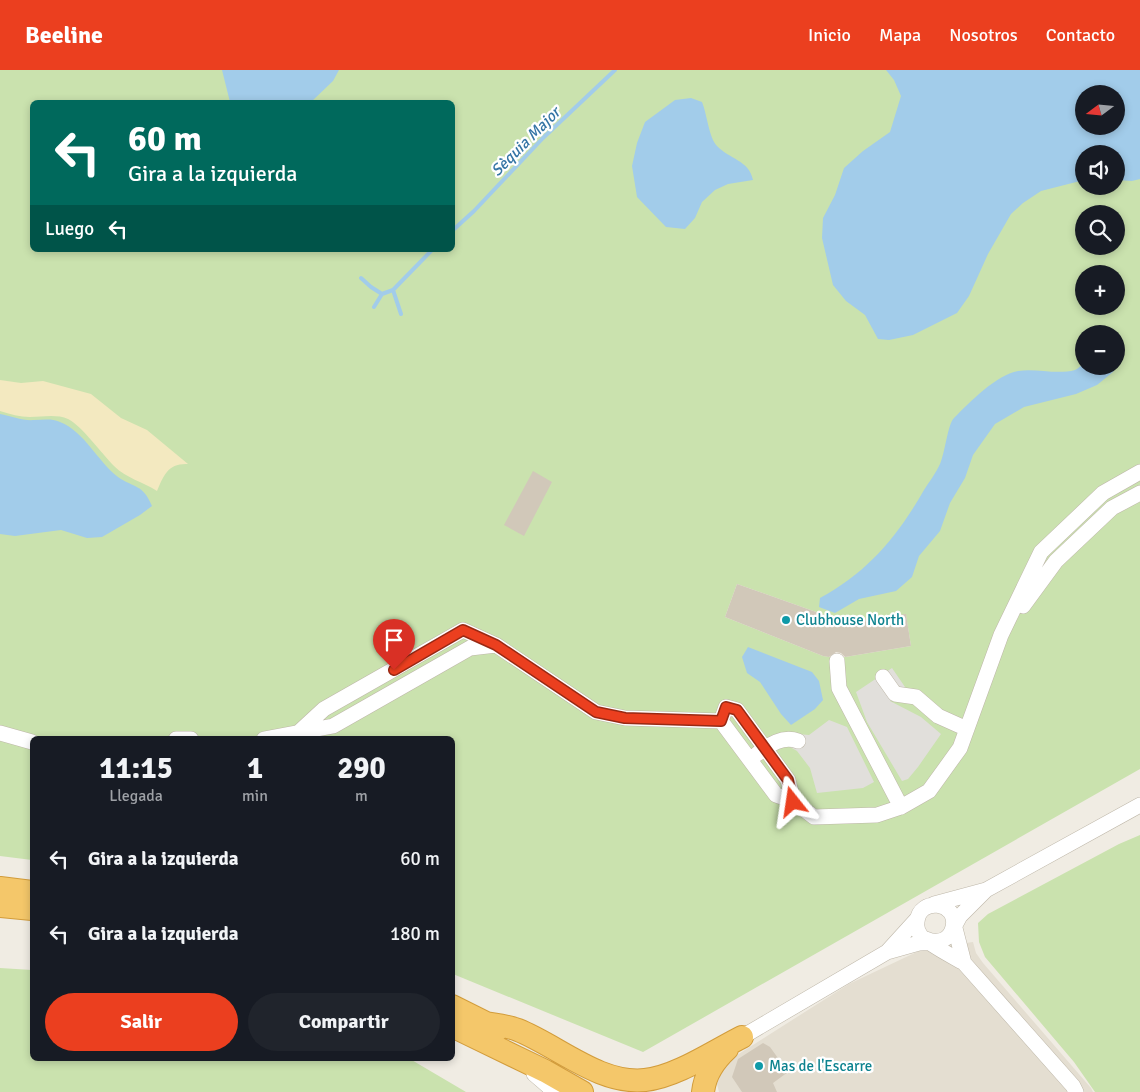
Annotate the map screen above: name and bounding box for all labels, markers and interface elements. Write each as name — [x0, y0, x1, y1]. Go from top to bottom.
text: Beeline — [25, 20, 103, 50]
text: Inicio — [808, 24, 851, 46]
text: Mapa — [879, 24, 921, 46]
text: Nosotros — [949, 24, 1018, 46]
text: Contacto — [1046, 24, 1115, 46]
north arrow — [1075, 85, 1125, 135]
map controls — [1075, 85, 1125, 375]
water label: Sèquia Major — [487, 101, 566, 181]
text: 60 m — [128, 117, 202, 160]
icon: left — [45, 120, 110, 185]
button: sound — [1075, 145, 1125, 195]
text: Gira a la izquierda — [128, 160, 297, 187]
button: search — [1075, 205, 1125, 255]
icon: left — [104, 215, 132, 243]
text: Luego — [45, 217, 94, 241]
button: + — [1075, 265, 1125, 315]
button: − — [1075, 325, 1125, 375]
place label: Clubhouse North — [796, 611, 904, 629]
marker: Clubhouse North — [780, 614, 792, 626]
pin — [373, 619, 415, 670]
icon: arrive — [380, 626, 408, 654]
text: 11:15 — [99, 750, 173, 787]
text: 1 — [247, 750, 263, 787]
text: 290 — [337, 750, 386, 787]
position arrow — [766, 775, 818, 827]
text: Llegada — [109, 786, 163, 806]
text: min — [242, 786, 268, 806]
text: m — [355, 786, 368, 806]
icon: left — [45, 845, 73, 873]
text: Gira a la izquierda — [88, 847, 238, 871]
text: 60 m — [400, 847, 440, 871]
icon: left — [45, 920, 73, 948]
text: Gira a la izquierda — [88, 922, 238, 946]
text: 180 m — [390, 922, 440, 946]
button: Salir — [45, 993, 238, 1051]
button: Compartir — [248, 993, 440, 1051]
place label: Mas de l'Escarre — [769, 1057, 872, 1075]
marker: Mas de l'Escarre — [753, 1060, 765, 1072]

